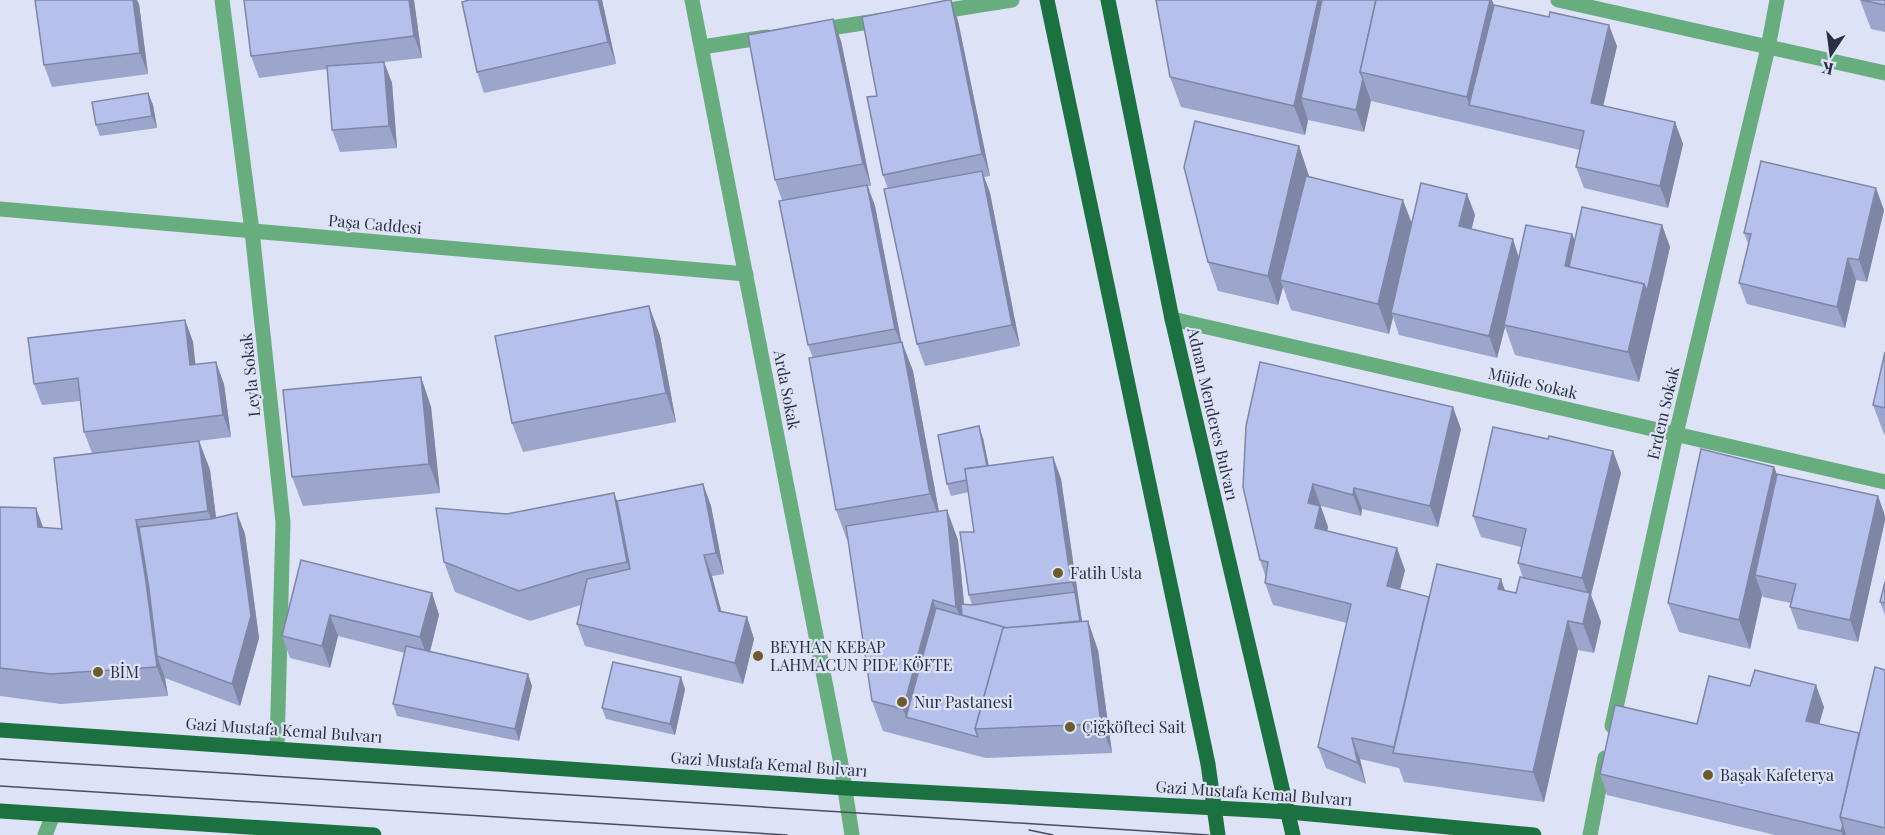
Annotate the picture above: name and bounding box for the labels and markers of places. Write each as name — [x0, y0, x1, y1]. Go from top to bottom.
place label: Fatih Usta — [1070, 562, 1142, 583]
marker: Fatih Usta — [1051, 566, 1065, 580]
place label: BEYHAN KEBAP LAHMACUN PIDE KÖFTE — [770, 636, 952, 675]
marker: BEYHAN KEBAP LAHMACUN PIDE KÖFTE — [751, 649, 765, 663]
place label: BİM — [110, 661, 139, 682]
marker: BİM — [91, 665, 105, 679]
place label: Nur Pastanesi — [914, 691, 1013, 712]
marker: Nur Pastanesi — [895, 695, 909, 709]
place label: Çiğköfteci Sait — [1082, 716, 1186, 737]
marker: Çiğköfteci Sait — [1063, 720, 1077, 734]
place label: Başak Kafeterya — [1720, 764, 1834, 785]
marker: Başak Kafeterya — [1701, 768, 1715, 782]

